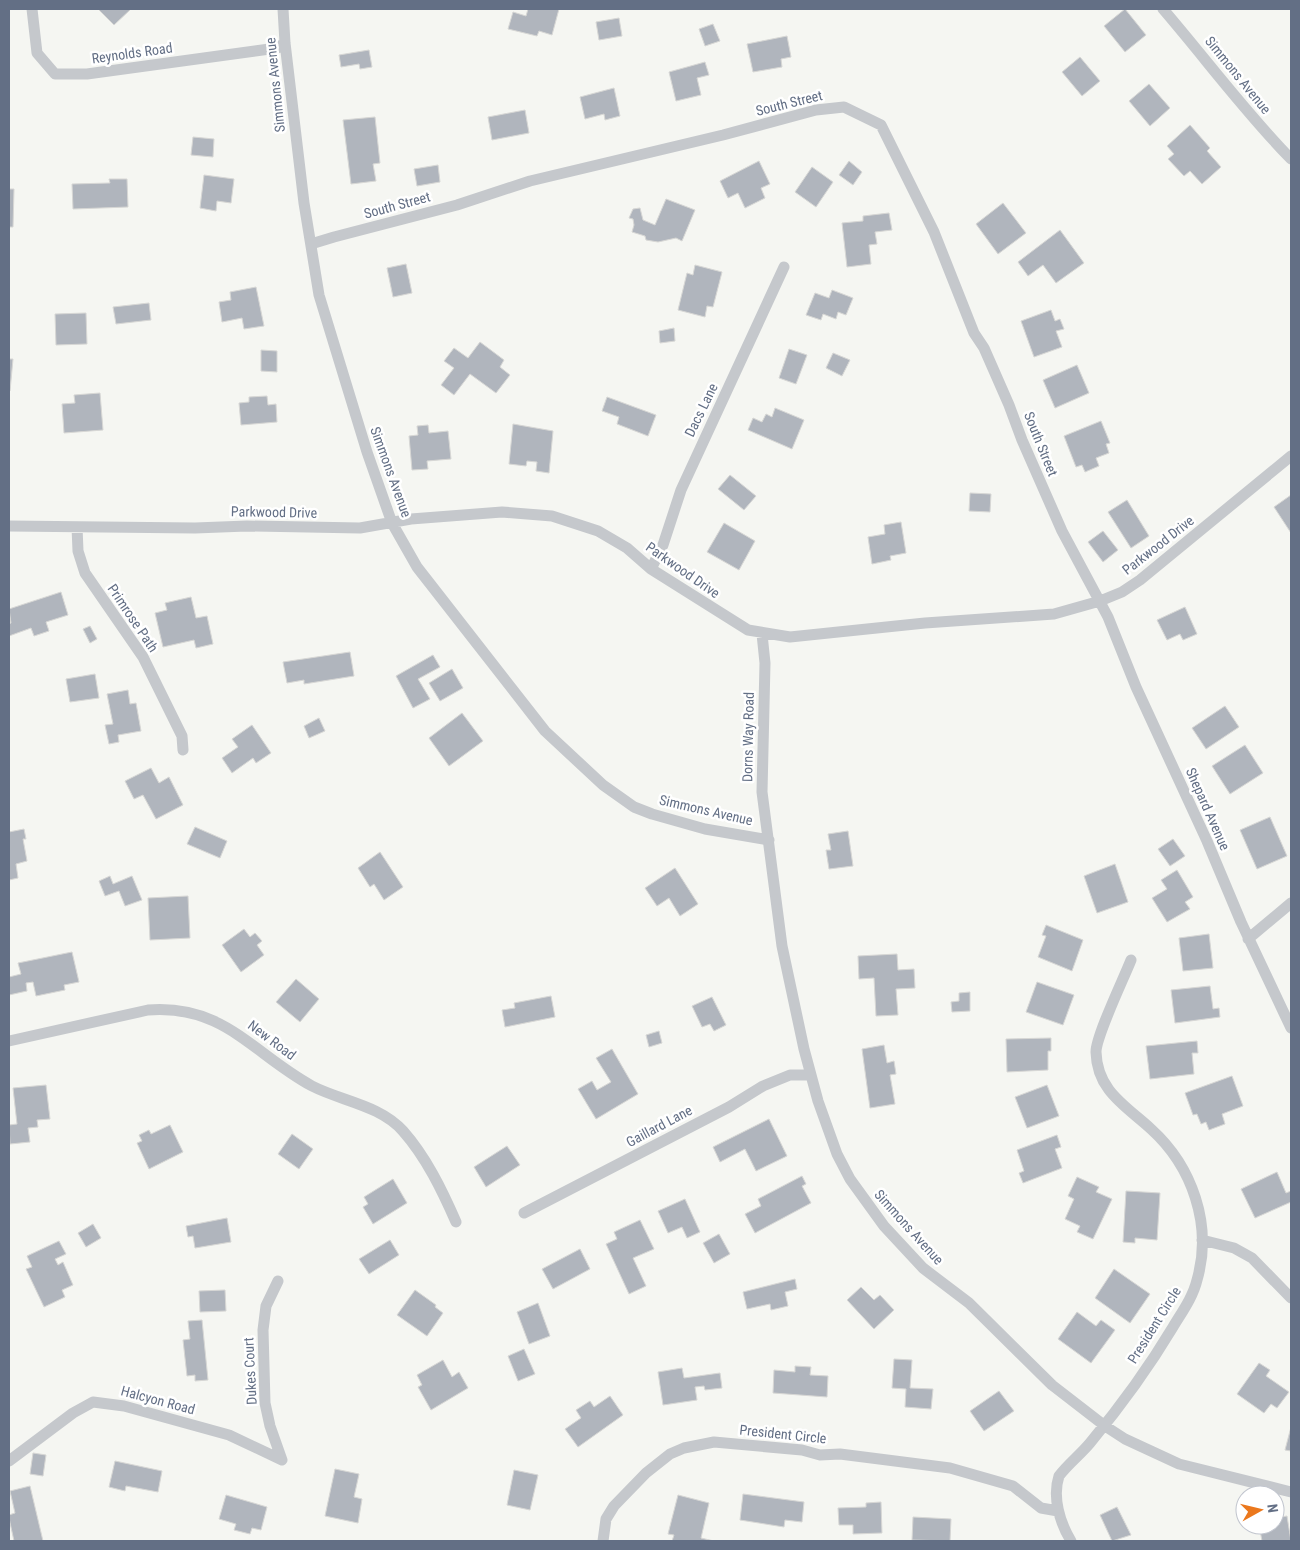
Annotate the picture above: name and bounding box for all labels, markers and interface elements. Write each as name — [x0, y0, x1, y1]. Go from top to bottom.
street label: Simmons Avenue — [1202, 33, 1274, 117]
street label: Simmons Avenue — [262, 36, 288, 133]
street label: Reynolds Road — [91, 39, 173, 67]
street label: South Street — [754, 87, 824, 119]
street label: South Street — [362, 188, 432, 222]
street label: Dacs Lane — [681, 380, 721, 439]
street label: South Street — [1021, 409, 1061, 479]
street label: Simmons Avenue — [367, 425, 415, 520]
street label: Parkwood Drive — [231, 503, 318, 521]
street label: Parkwood Drive — [1119, 512, 1197, 578]
street label: Parkwood Drive — [643, 539, 723, 602]
street label: Primrose Path — [104, 581, 162, 655]
street label: Dorns Way Road — [739, 692, 757, 782]
street label: Shepard Avenue — [1183, 765, 1234, 853]
street label: Simmons Avenue — [658, 791, 755, 829]
street label: New Road — [245, 1017, 299, 1063]
street label: Gaillard Lane — [623, 1102, 695, 1150]
street label: Simmons Avenue — [871, 1186, 947, 1268]
street label: President Circle — [1124, 1283, 1184, 1366]
street label: Dukes Court — [240, 1337, 260, 1405]
street label: Halcyon Road — [119, 1382, 197, 1418]
street label: President Circle — [739, 1421, 828, 1447]
north arrow — [1235, 1485, 1285, 1535]
text: N — [1264, 1503, 1281, 1514]

